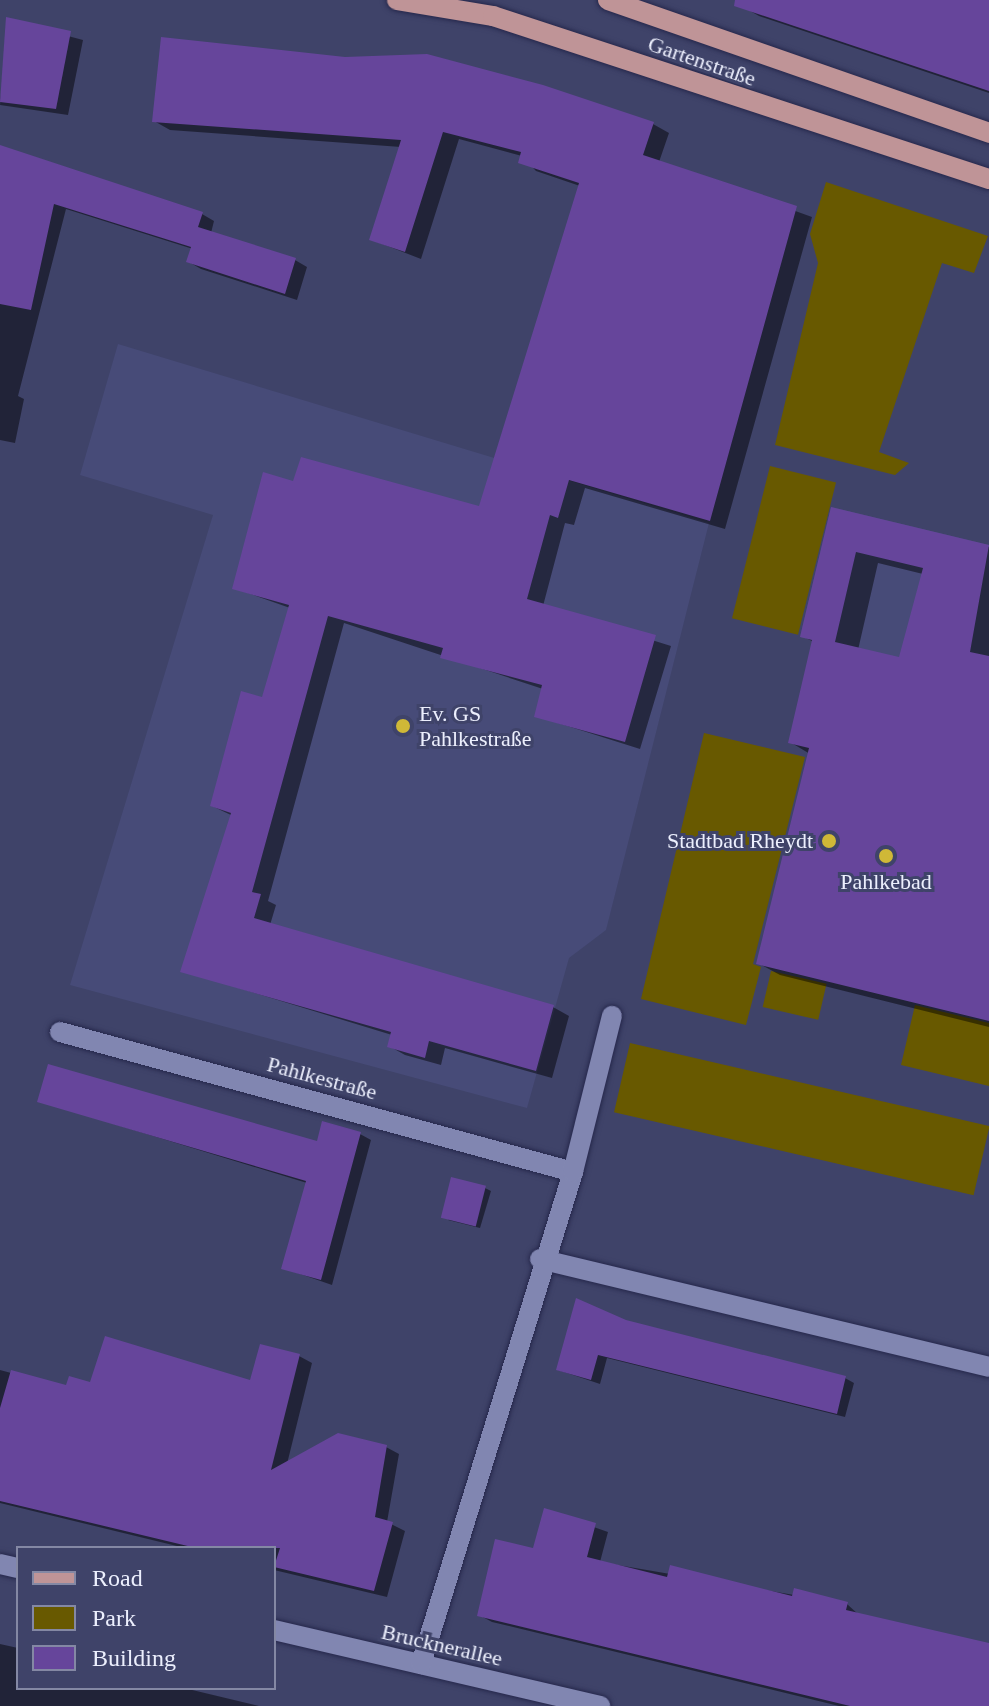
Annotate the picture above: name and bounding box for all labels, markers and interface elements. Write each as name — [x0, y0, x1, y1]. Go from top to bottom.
street label: Gartenstraße — [645, 30, 759, 92]
place label: Ev. GS Pahlkestraße — [419, 700, 531, 752]
marker: Ev. GS Pahlkestraße — [394, 717, 412, 735]
place label: Stadtbad Rheydt — [667, 828, 813, 854]
marker: Stadtbad Rheydt — [820, 832, 838, 850]
marker: Pahlkebad — [877, 847, 895, 865]
place label: Pahlkebad — [840, 869, 932, 895]
street label: Pahlkestraße — [264, 1051, 380, 1105]
legend — [16, 1546, 276, 1690]
text: Road — [92, 1565, 143, 1591]
text: Park — [92, 1605, 136, 1631]
street label: Brucknerallee — [379, 1618, 505, 1672]
text: Building — [92, 1645, 176, 1671]

